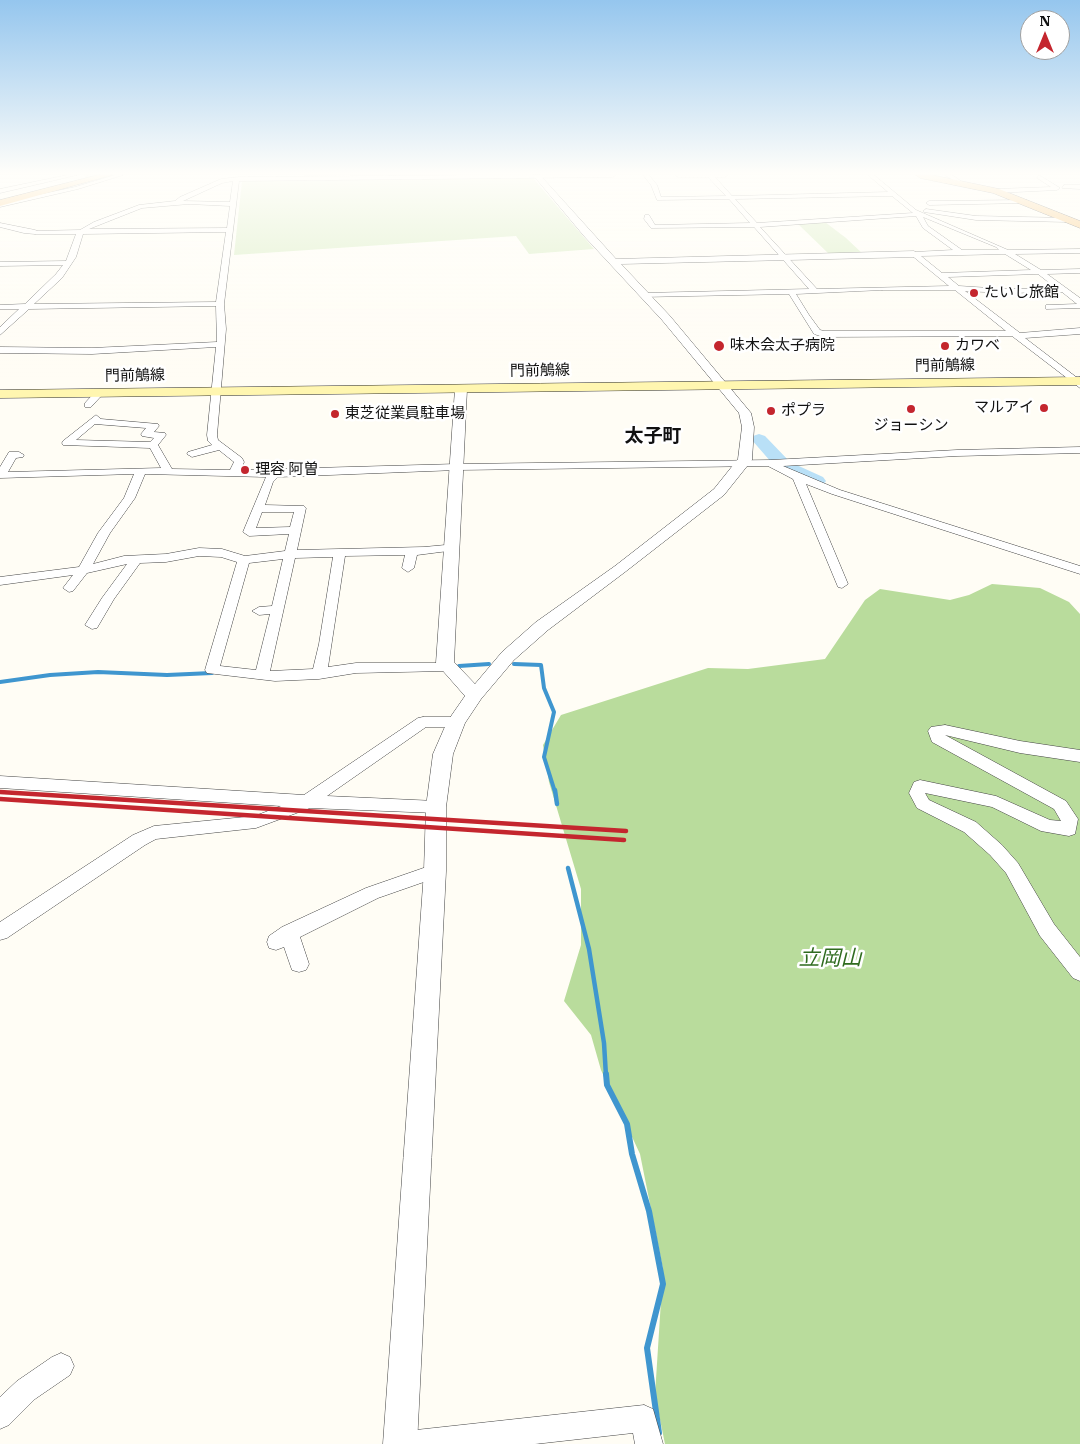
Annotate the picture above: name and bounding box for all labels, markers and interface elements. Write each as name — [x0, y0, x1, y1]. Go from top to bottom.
north arrow — [1020, 10, 1070, 60]
text: N — [1039, 12, 1051, 30]
place label: たいし旅館 — [984, 284, 1059, 302]
marker: たいし旅館 — [968, 287, 980, 299]
place label: 味木会太子病院 — [730, 337, 835, 355]
place label: カワベ — [955, 337, 1000, 355]
marker: 味木会太子病院 — [712, 339, 726, 353]
marker: カワベ — [939, 340, 951, 352]
street label: 門前鵤線 — [915, 356, 975, 376]
street label: 門前鵤線 — [510, 361, 570, 381]
street label: 門前鵤線 — [105, 366, 165, 386]
place label: マルアイ — [974, 399, 1034, 417]
place label: ポプラ — [781, 402, 826, 420]
marker: マルアイ — [1038, 402, 1050, 414]
marker: ジョーシン — [905, 403, 917, 415]
place label: 東芝従業員駐車場 — [345, 405, 465, 423]
marker: ポプラ — [765, 405, 777, 417]
marker: 東芝従業員駐車場 — [329, 408, 341, 420]
place label: ジョーシン — [874, 417, 948, 435]
district label: 太子町 — [625, 426, 681, 448]
place label: 理容 阿曽 — [255, 461, 318, 479]
marker: 理容 阿曽 — [239, 464, 251, 476]
park label: 立岡山 — [799, 946, 861, 972]

